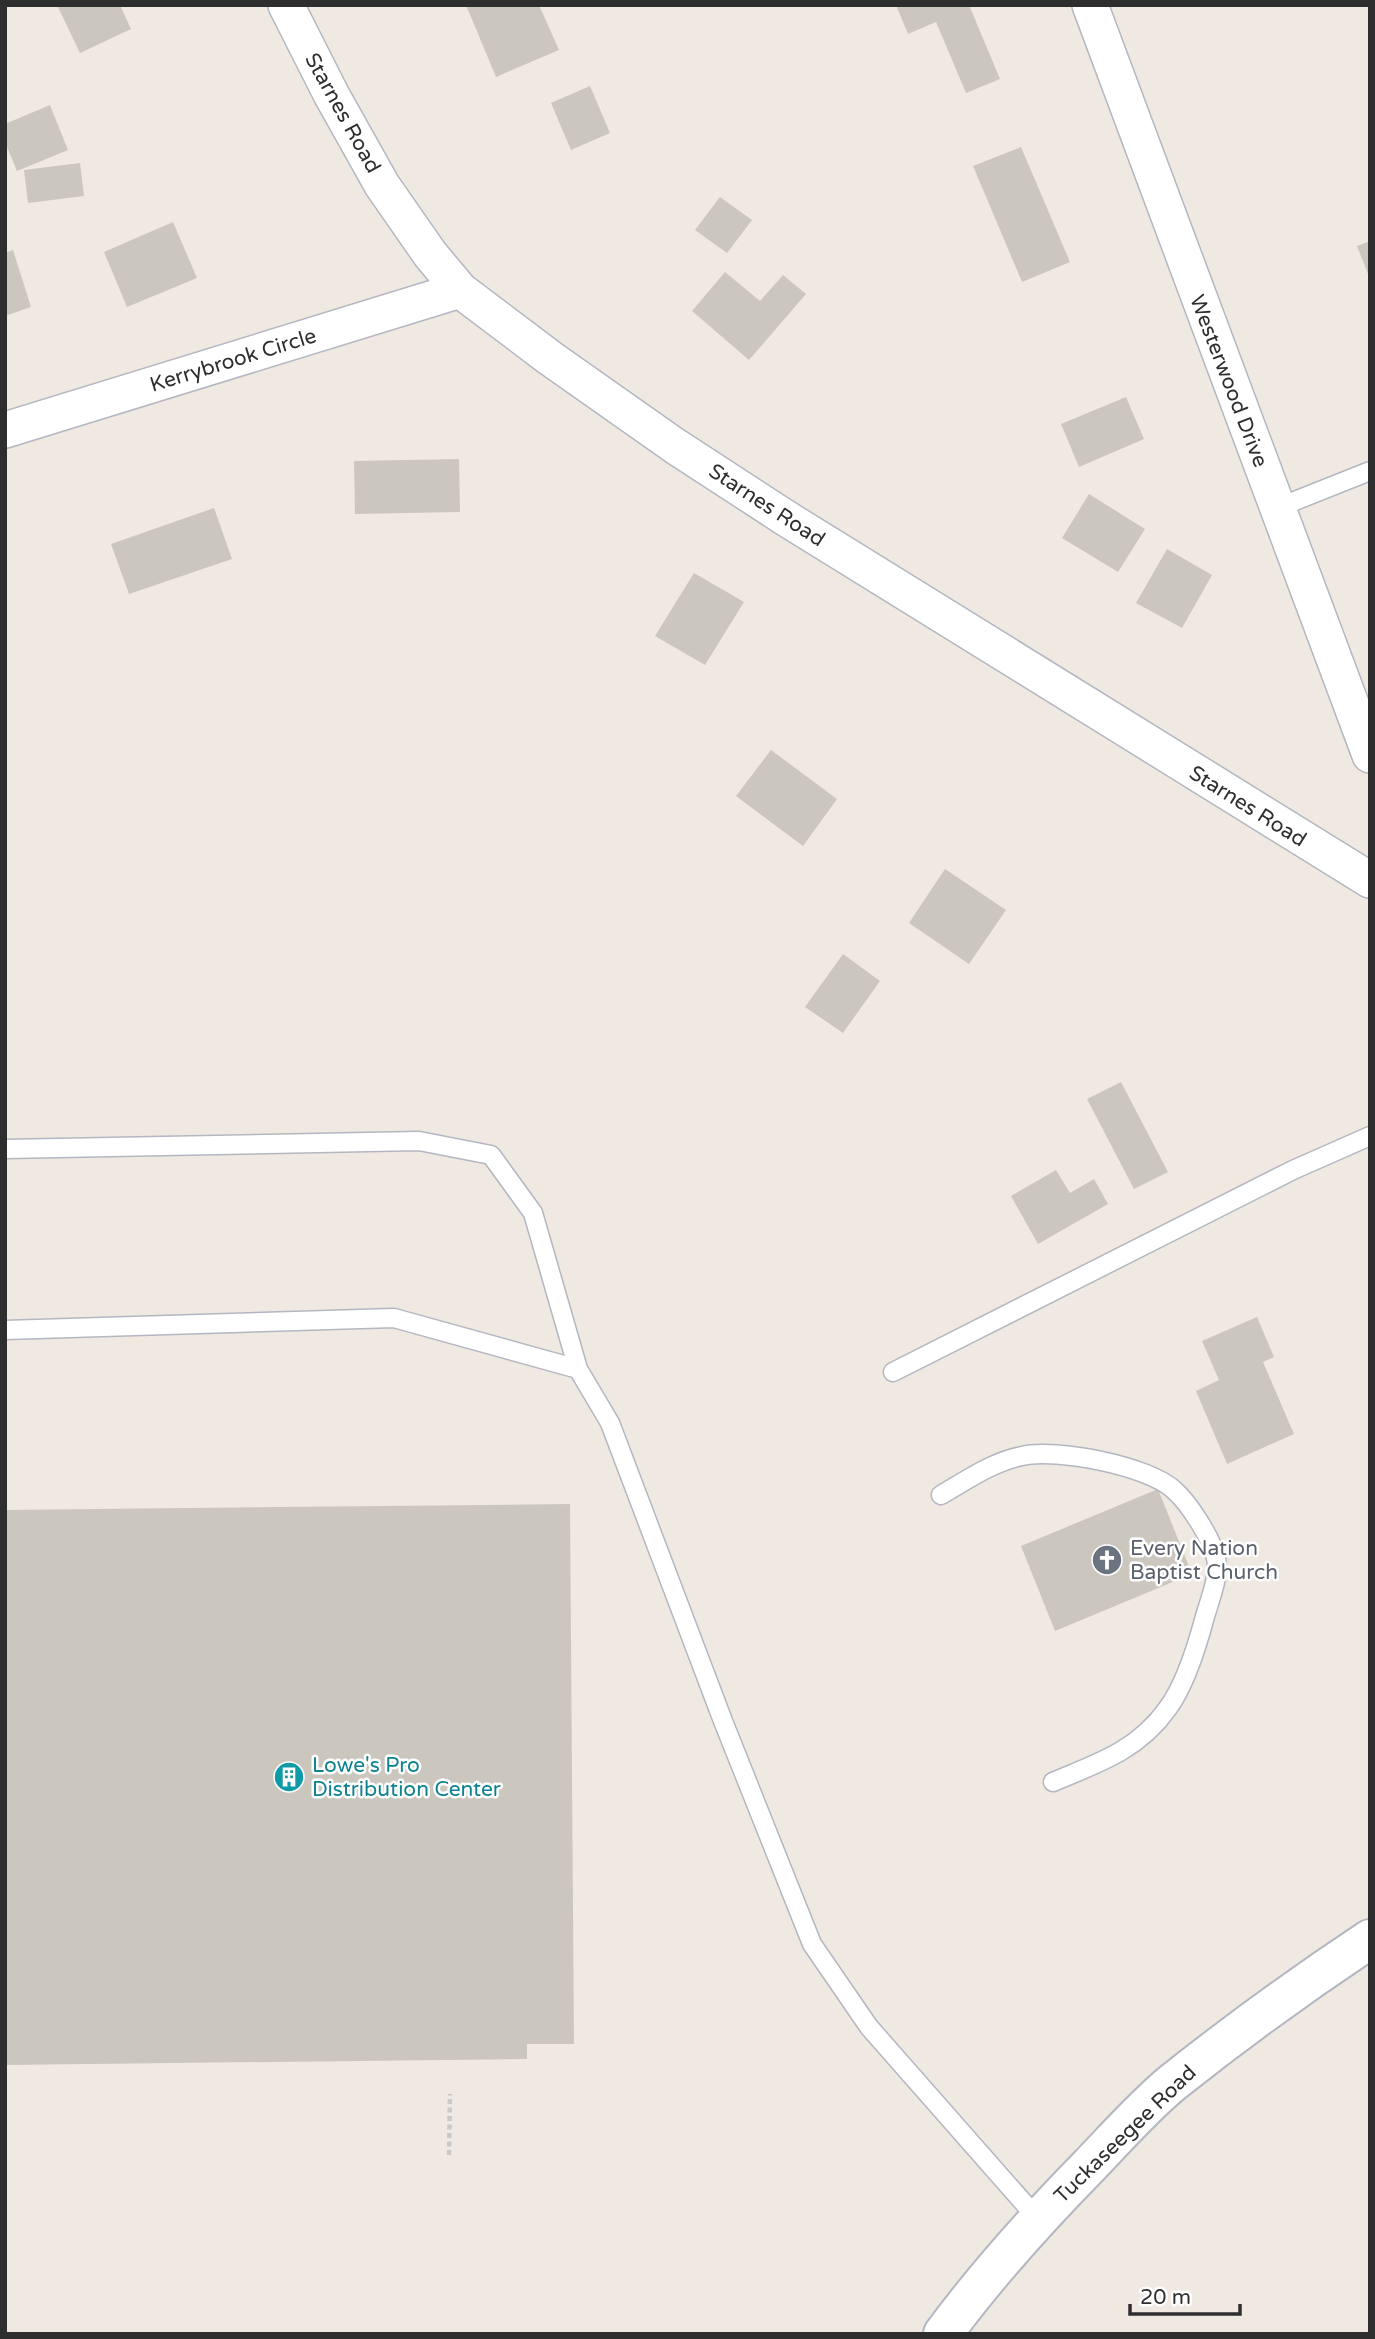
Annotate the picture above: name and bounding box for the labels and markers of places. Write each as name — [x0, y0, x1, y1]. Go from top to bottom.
place label: Every Nation Baptist Church — [1130, 1536, 1278, 1585]
church icon: Every Nation Baptist Church — [1090, 1543, 1124, 1577]
place label: Lowe's Pro Distribution Center — [312, 1753, 501, 1802]
building icon: Lowe's Pro Distribution Center — [272, 1760, 306, 1794]

